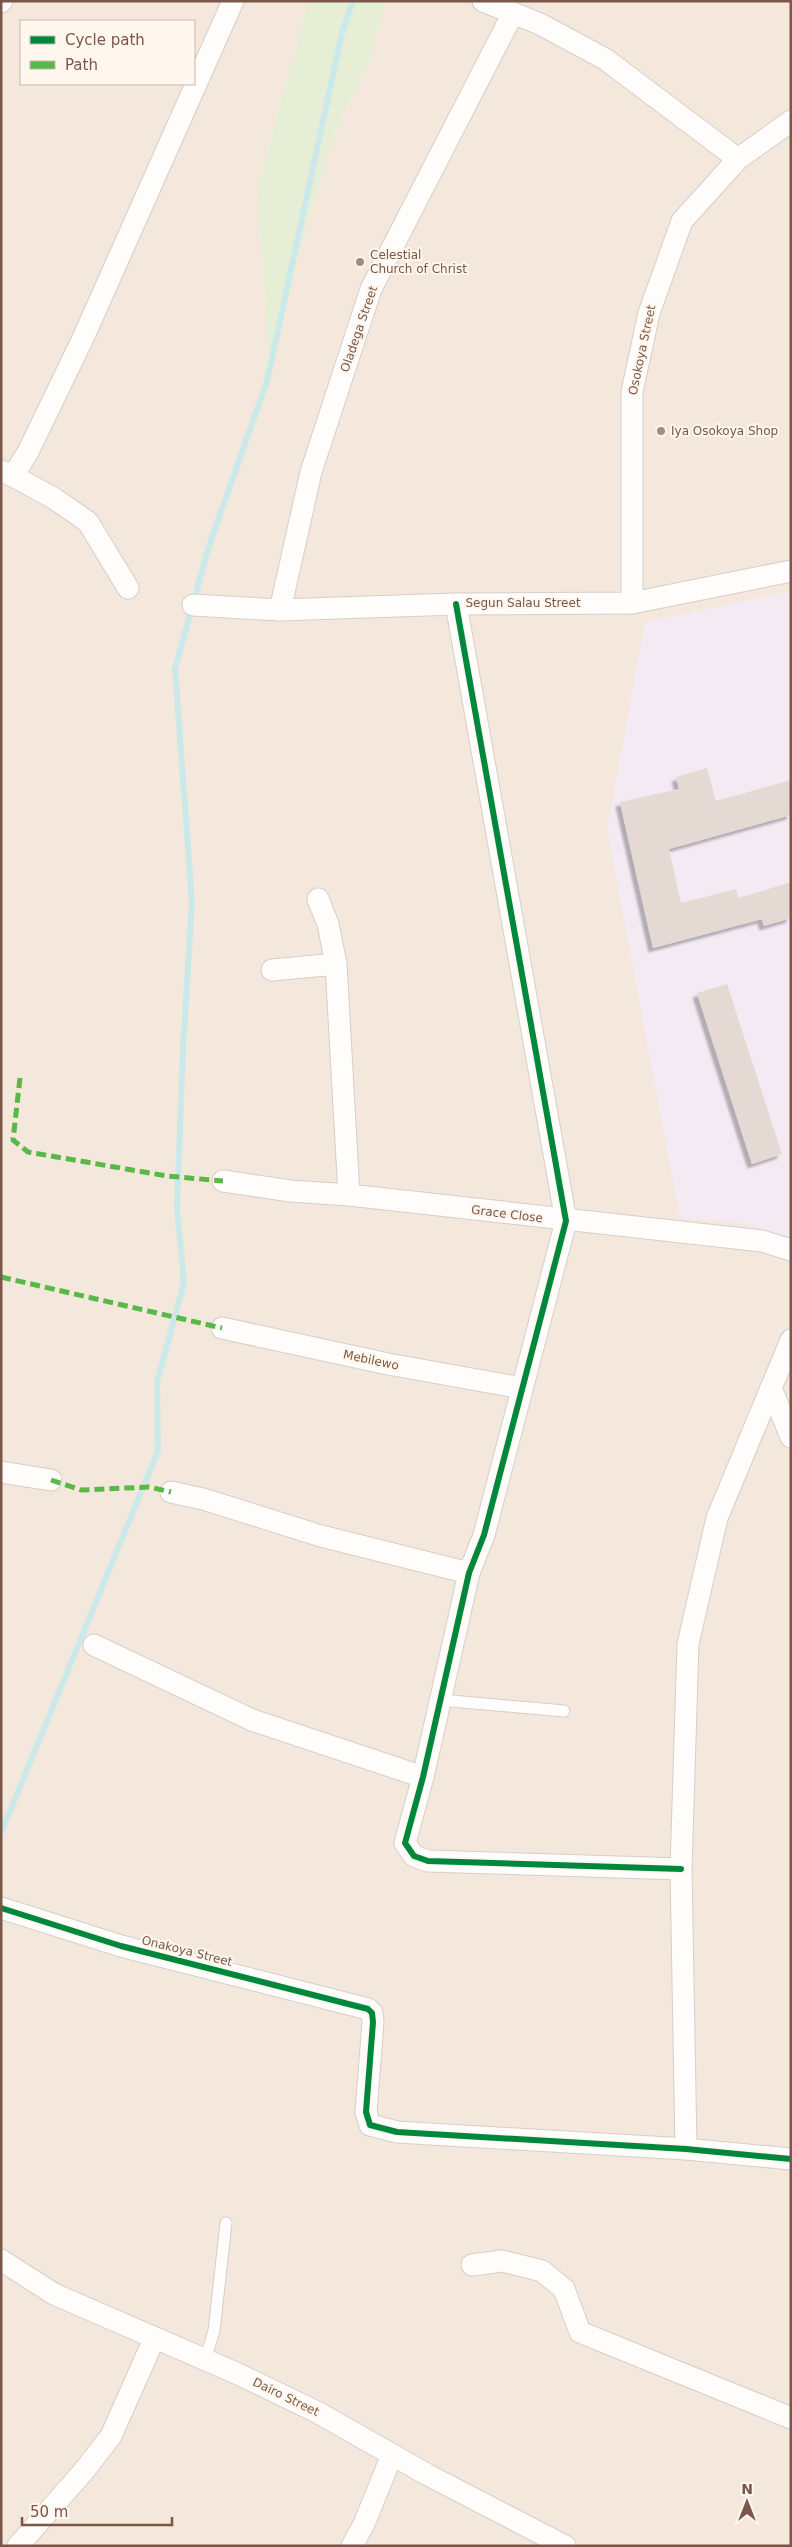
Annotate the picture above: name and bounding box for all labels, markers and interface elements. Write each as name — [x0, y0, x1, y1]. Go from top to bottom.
legend — [20, 20, 195, 85]
text: Cycle path — [65, 31, 145, 49]
text: Path — [65, 56, 98, 74]
place label: Celestial Church of Christ — [370, 248, 467, 276]
marker: Celestial Church of Christ — [354, 256, 366, 268]
street label: Oladega Street — [338, 284, 380, 374]
street label: Osokoya Street — [626, 303, 658, 396]
place label: Iya Osokoya Shop — [671, 424, 778, 438]
marker: Iya Osokoya Shop — [655, 425, 667, 437]
street label: Segun Salau Street — [465, 596, 581, 610]
street label: Grace Close — [470, 1203, 544, 1225]
street label: Mebilewo — [342, 1347, 400, 1373]
street label: Onakoya Street — [140, 1933, 234, 1969]
street label: Dairo Street — [250, 2375, 322, 2419]
north arrow — [722, 2477, 772, 2527]
text: N — [741, 2481, 753, 2497]
scale bar — [22, 2494, 172, 2526]
text: 50 m — [30, 2503, 68, 2521]

